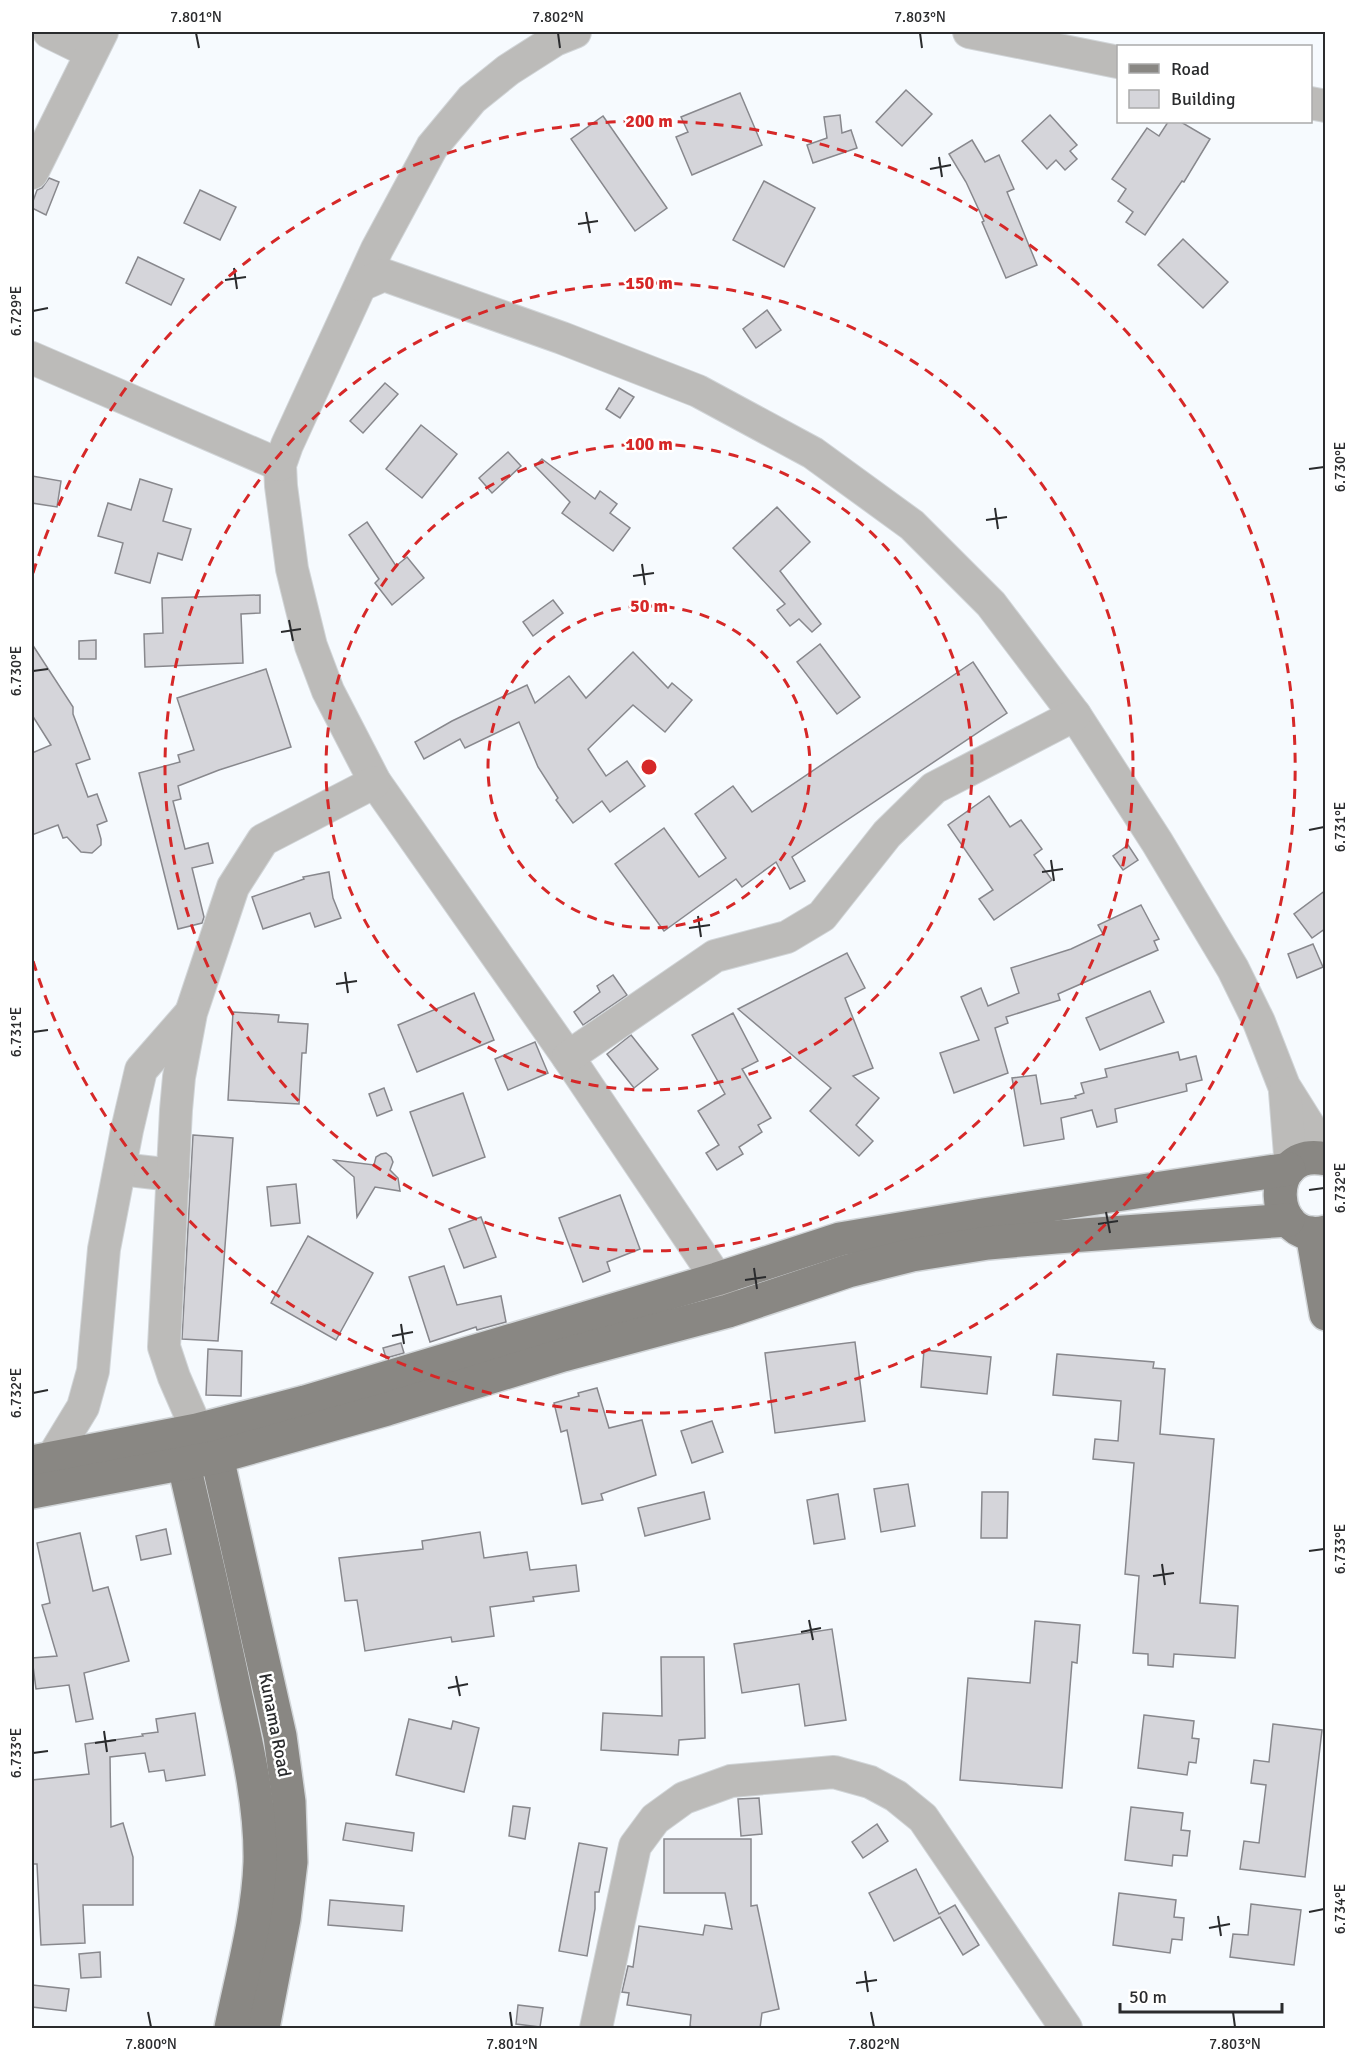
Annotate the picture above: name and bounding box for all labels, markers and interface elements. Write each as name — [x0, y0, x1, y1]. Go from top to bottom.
text: 7.801°N — [170, 8, 222, 26]
text: 7.802°N — [532, 8, 584, 26]
text: 7.803°N — [894, 8, 946, 26]
legend — [1117, 45, 1312, 123]
text: Road — [1171, 58, 1210, 80]
text: Building — [1171, 88, 1235, 110]
text: 200 m — [625, 110, 673, 132]
text: 150 m — [625, 272, 673, 294]
text: 6.729°E — [7, 286, 25, 336]
text: 100 m — [625, 433, 673, 455]
text: 6.730°E — [1331, 442, 1349, 492]
text: 50 m — [630, 595, 668, 617]
text: 6.730°E — [7, 646, 25, 696]
centre of rings — [639, 757, 659, 777]
text: 6.731°E — [1331, 802, 1349, 852]
text: 6.731°E — [7, 1007, 25, 1057]
text: 6.732°E — [1331, 1163, 1349, 1213]
text: 6.732°E — [7, 1368, 25, 1418]
text: 6.733°E — [1331, 1524, 1349, 1574]
street label: Kunama Road — [254, 1671, 296, 1779]
text: 6.733°E — [7, 1728, 25, 1778]
text: 6.734°E — [1331, 1884, 1349, 1934]
scale bar — [1120, 1976, 1282, 2014]
text: 50 m — [1129, 1986, 1167, 2008]
text: 7.800°N — [125, 2035, 177, 2053]
text: 7.801°N — [486, 2035, 538, 2053]
text: 7.802°N — [848, 2035, 900, 2053]
text: 7.803°N — [1209, 2035, 1261, 2053]

